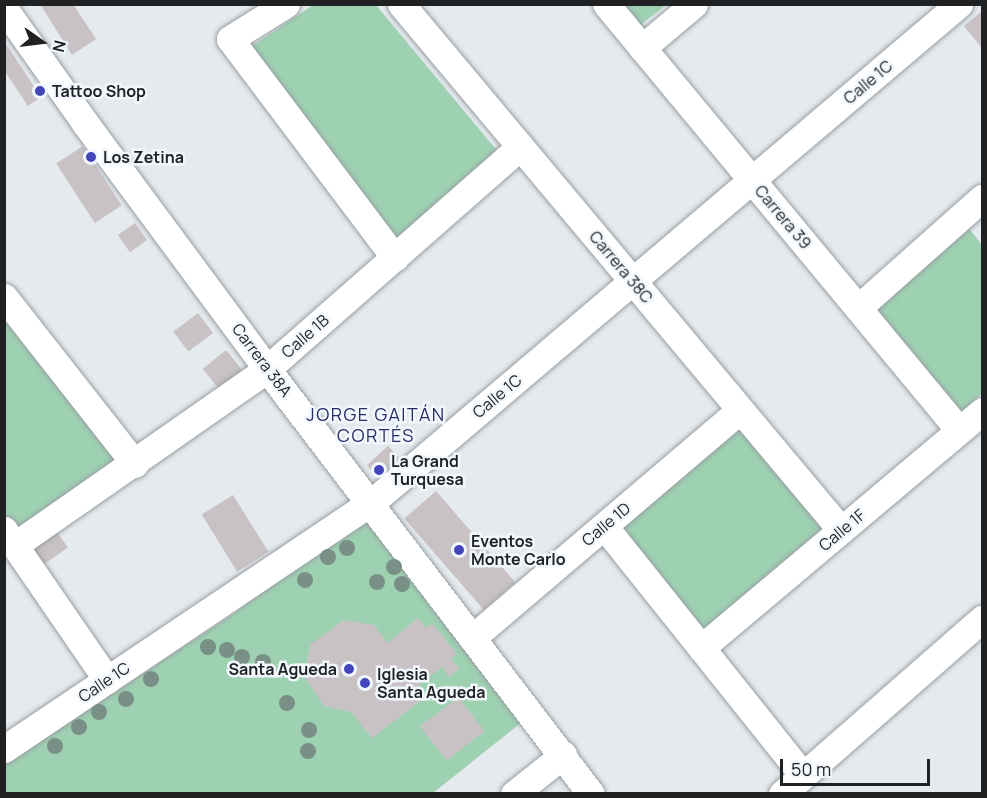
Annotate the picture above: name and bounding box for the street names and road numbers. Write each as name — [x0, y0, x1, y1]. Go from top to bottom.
street label: Calle 1C — [840, 56, 896, 108]
street label: Carrera 39 — [751, 181, 815, 253]
street label: Carrera 38C — [585, 227, 657, 307]
street label: Calle 1B — [277, 310, 333, 362]
street label: Carrera 38A — [228, 320, 296, 400]
street label: Calle 1C — [469, 370, 525, 422]
street label: Calle 1D — [578, 498, 634, 550]
street label: Calle 1F — [815, 505, 869, 555]
street label: Calle 1C — [75, 658, 133, 706]

